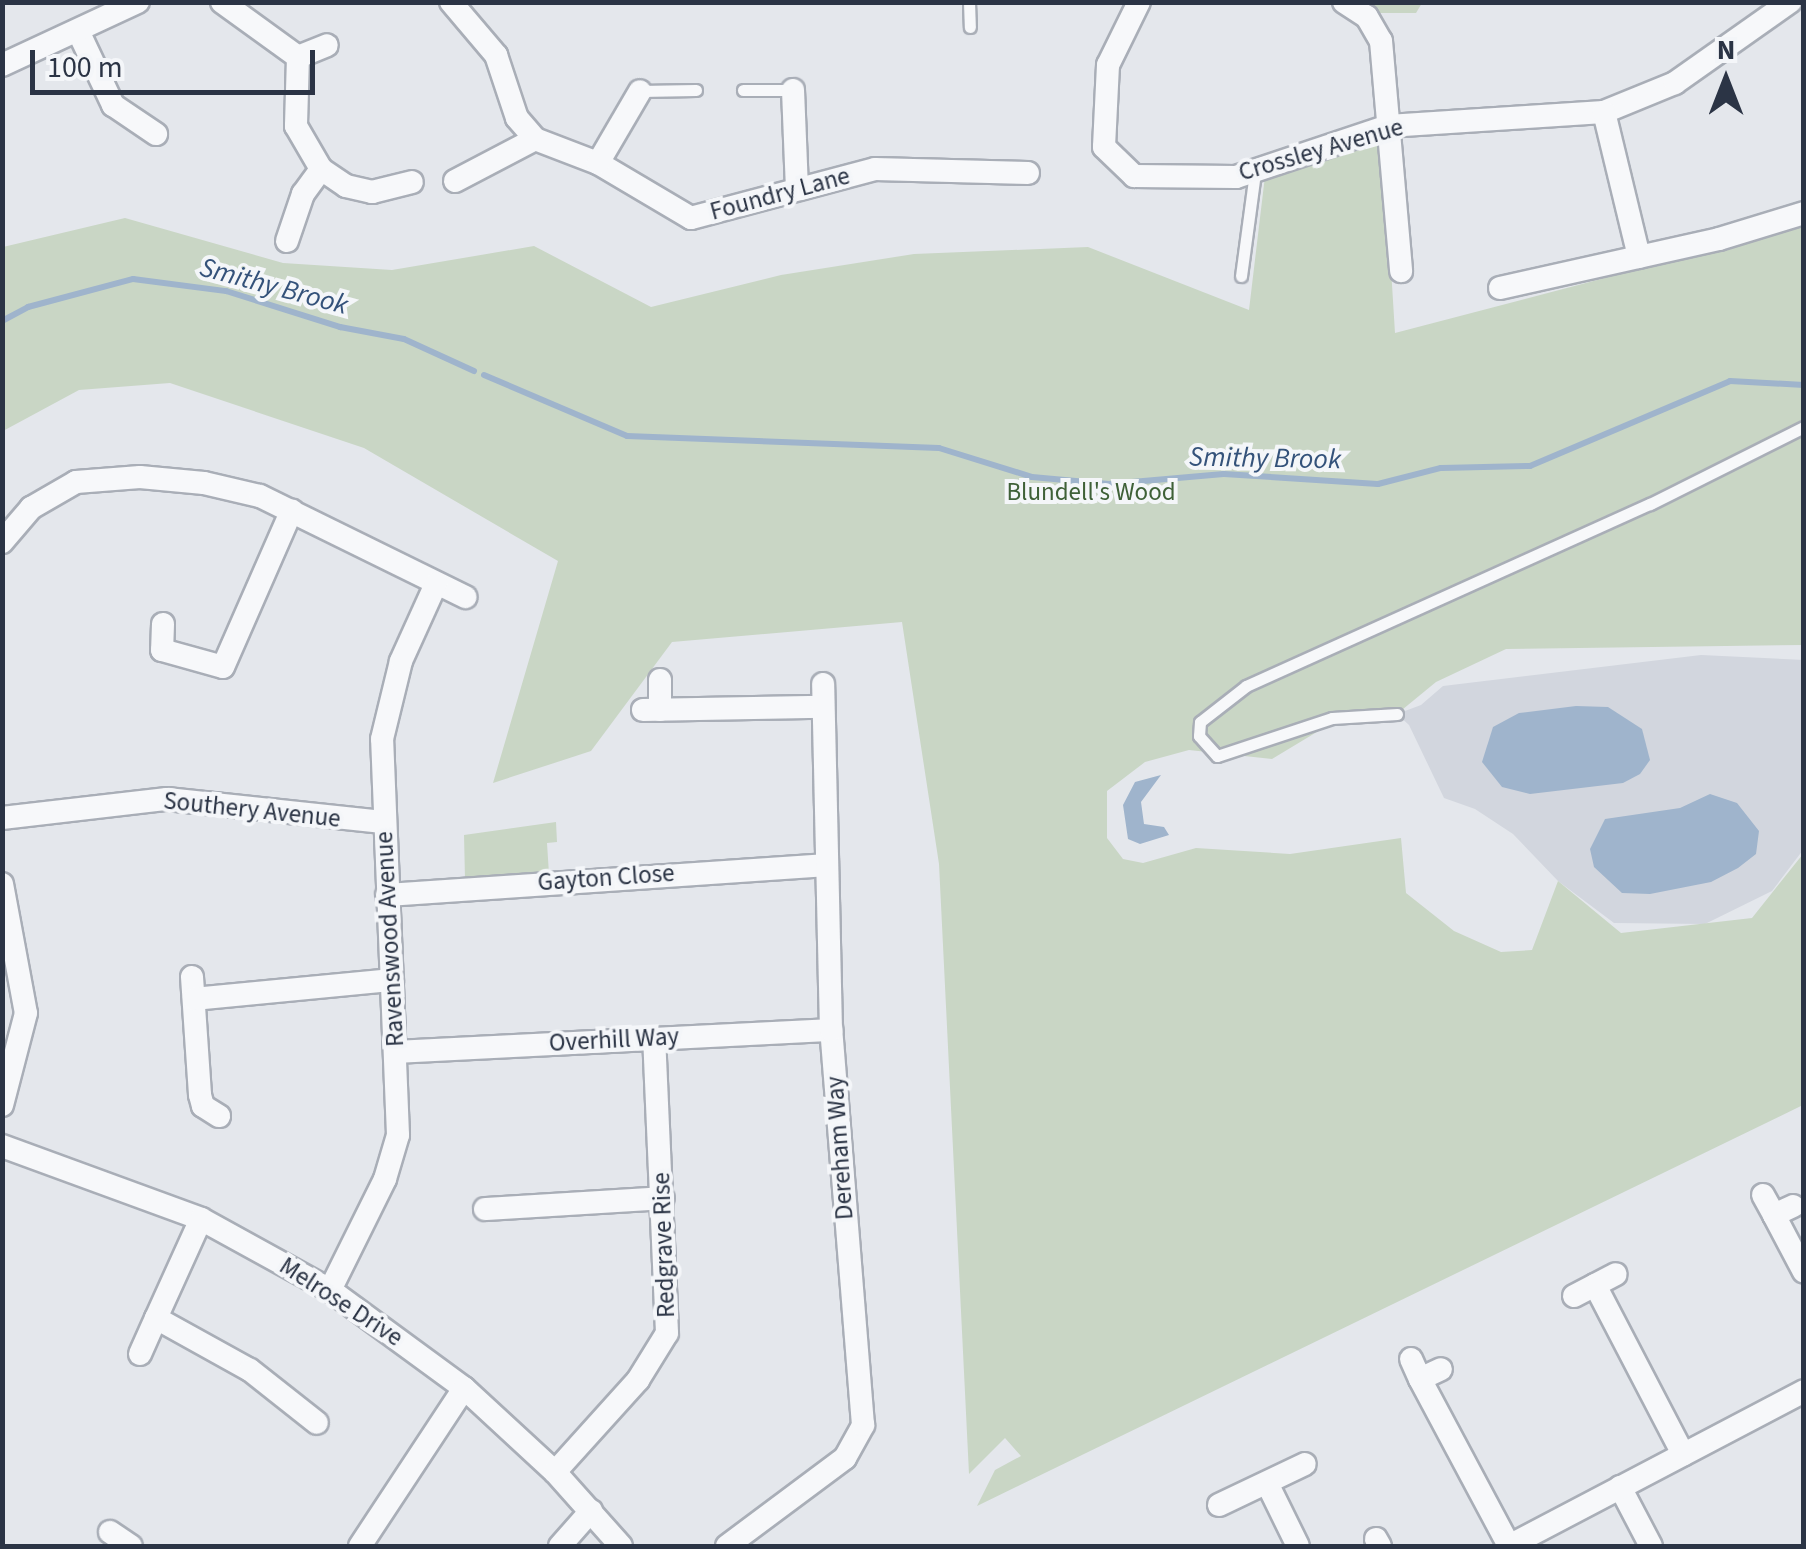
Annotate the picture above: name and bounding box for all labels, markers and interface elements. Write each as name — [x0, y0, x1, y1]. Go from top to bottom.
scale bar — [35, 30, 320, 92]
north arrow — [1676, 30, 1776, 130]
text: N — [1717, 30, 1735, 70]
text: 100 m — [47, 46, 123, 89]
street label: Crossley Avenue — [1235, 112, 1407, 188]
street label: Foundry Lane — [707, 161, 853, 227]
water label: Smithy Brook — [196, 250, 352, 322]
water label: Smithy Brook — [1189, 440, 1341, 476]
park label: Blundell's Wood — [1006, 477, 1176, 507]
street label: Southery Avenue — [162, 786, 342, 834]
street label: Ravenswood Avenue — [369, 830, 411, 1048]
street label: Gayton Close — [537, 858, 675, 898]
street label: Overhill Way — [548, 1022, 680, 1058]
street label: Dereham Way — [820, 1075, 860, 1221]
street label: Redgrave Rise — [646, 1172, 682, 1318]
street label: Melrose Drive — [274, 1251, 408, 1353]

